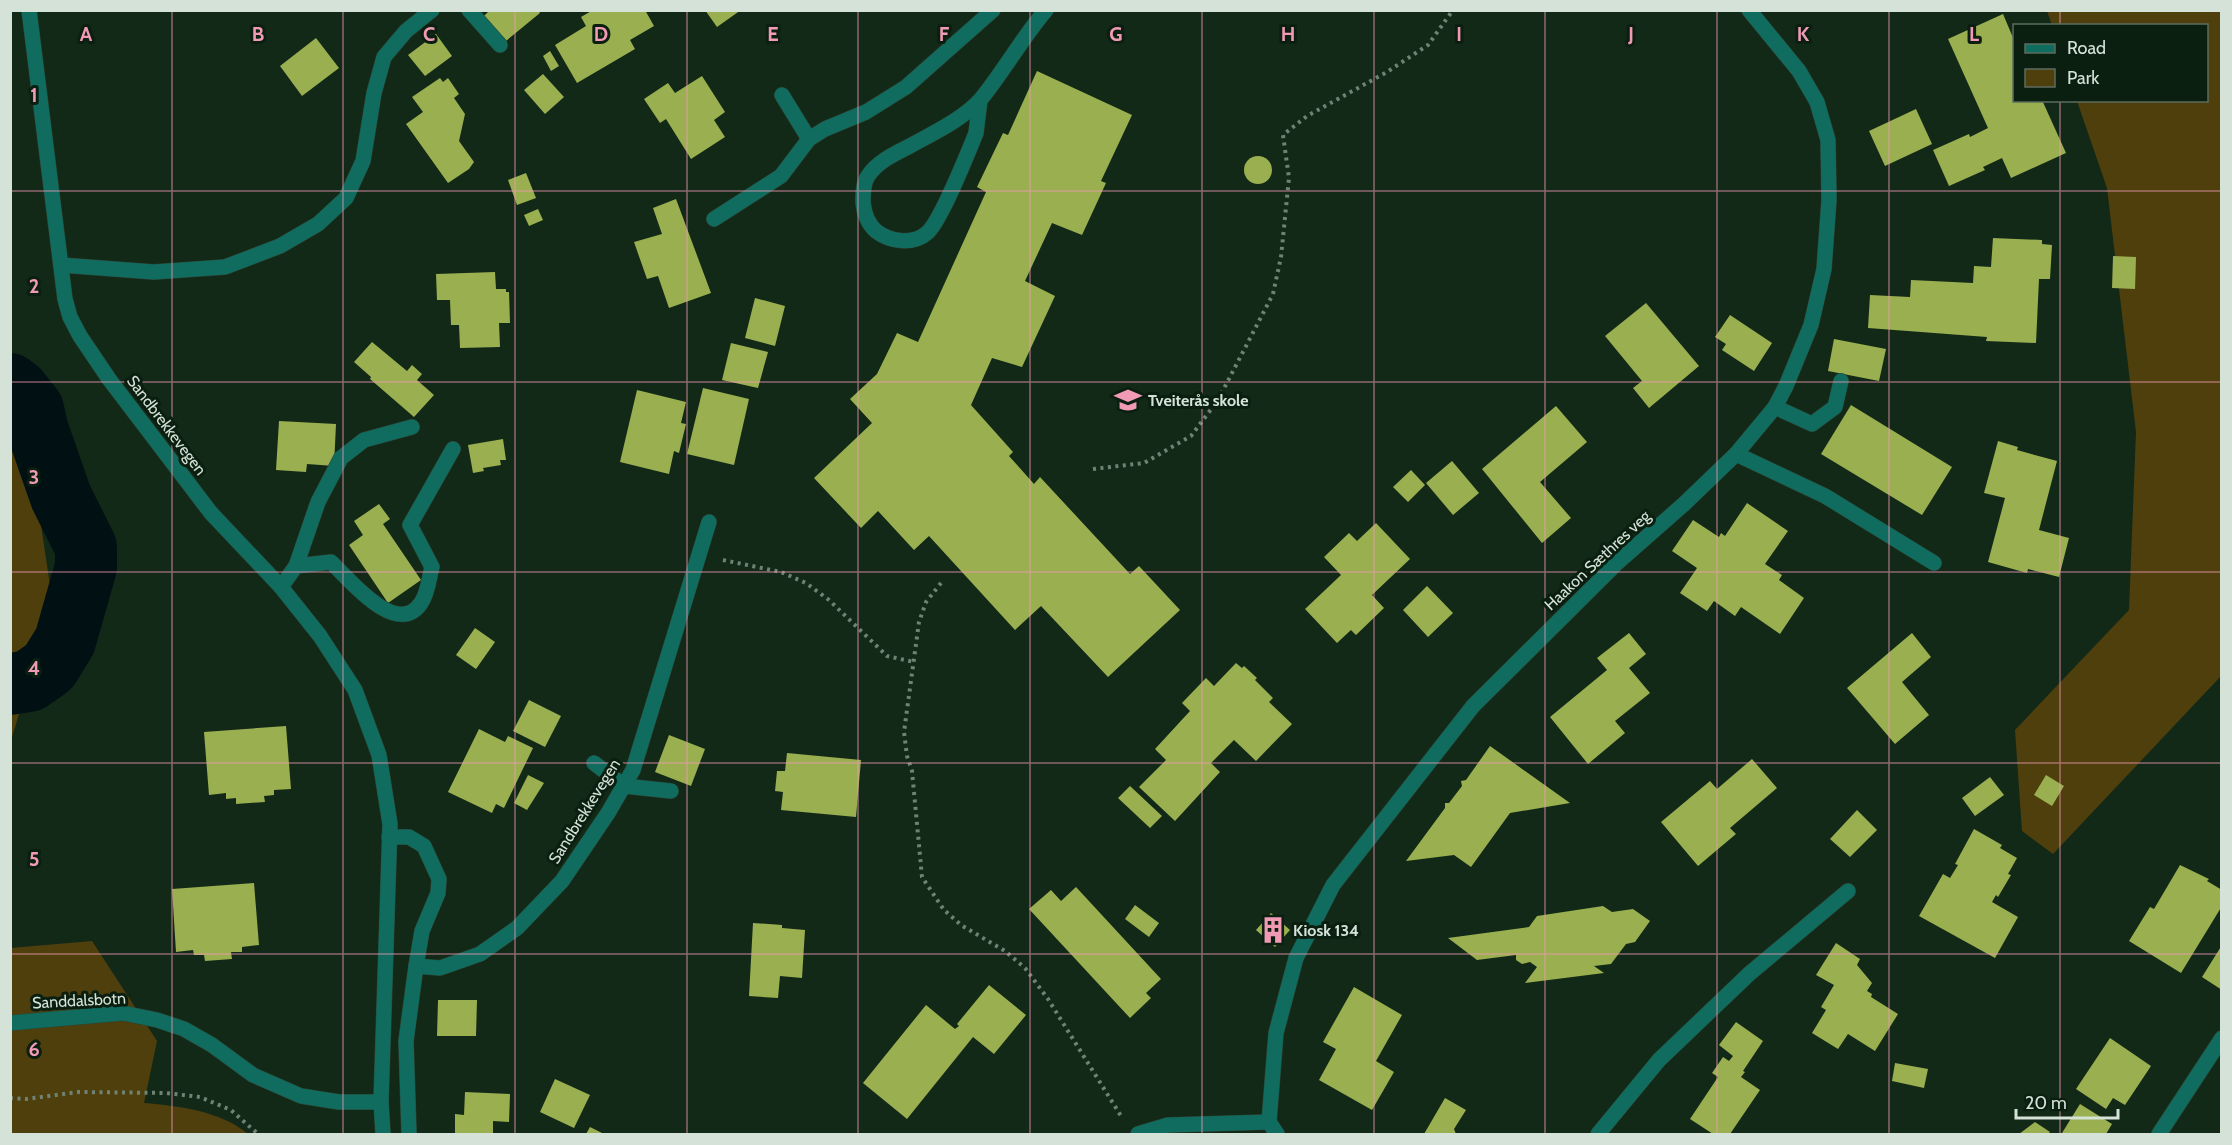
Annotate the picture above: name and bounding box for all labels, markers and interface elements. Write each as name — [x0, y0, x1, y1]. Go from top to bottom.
text: A — [80, 22, 93, 46]
text: B — [252, 22, 264, 46]
text: C — [423, 22, 435, 46]
text: D — [594, 22, 608, 46]
text: E — [767, 22, 779, 46]
text: F — [939, 22, 950, 46]
text: G — [1109, 22, 1123, 46]
text: H — [1281, 22, 1295, 46]
text: I — [1456, 22, 1462, 46]
text: J — [1627, 22, 1634, 46]
text: K — [1797, 22, 1810, 46]
text: L — [1969, 22, 1979, 46]
legend — [2013, 24, 2208, 102]
text: Road — [2067, 37, 2106, 59]
text: Park — [2067, 67, 2100, 89]
text: 1 — [30, 83, 38, 107]
text: 2 — [29, 274, 39, 298]
street label: Sandbrekkevegen — [123, 372, 210, 479]
school or university icon: Tveiterås skole — [1113, 385, 1143, 415]
place label: Tveiterås skole — [1148, 391, 1248, 410]
text: 3 — [29, 465, 39, 489]
street label: Haakon Sæthres veg — [1541, 506, 1655, 614]
text: 4 — [28, 656, 40, 680]
street label: Sandbrekkevegen — [545, 755, 624, 867]
text: 5 — [29, 847, 39, 871]
building icon: Kiosk 134 — [1258, 915, 1288, 945]
place label: Kiosk 134 — [1293, 921, 1359, 940]
street label: Sanddalsbotn — [32, 989, 126, 1012]
text: 6 — [28, 1037, 40, 1061]
scale bar — [2016, 1082, 2118, 1120]
text: 20 m — [2025, 1092, 2067, 1114]

